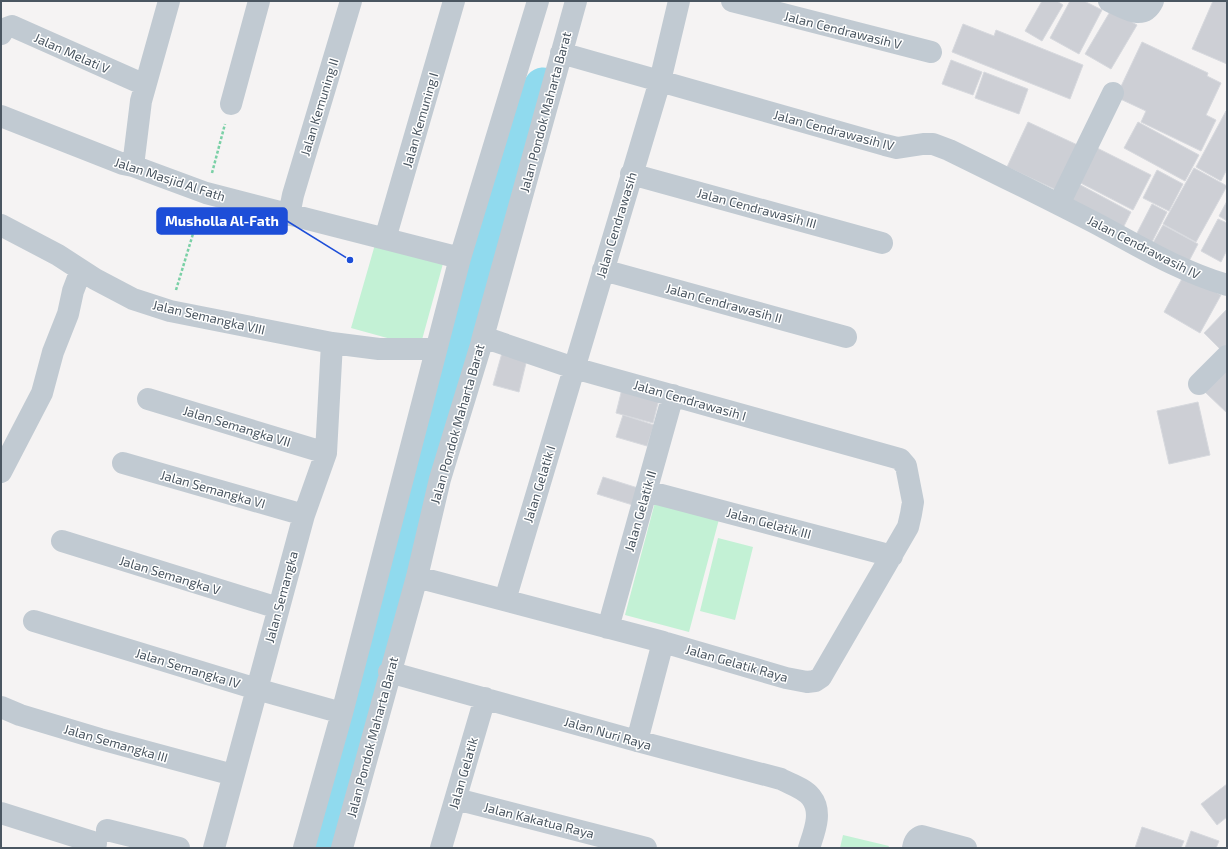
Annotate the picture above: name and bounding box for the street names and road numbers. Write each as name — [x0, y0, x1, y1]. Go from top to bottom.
street label: Jalan Cendrawasih V — [783, 8, 903, 52]
street label: Jalan Melati V — [32, 29, 112, 77]
street label: Jalan Pondok Maharta Barat — [516, 30, 574, 194]
street label: Jalan Kemuning II — [296, 56, 342, 158]
street label: Jalan Kemuning I — [399, 71, 441, 169]
street label: Jalan Cendrawasih IV — [772, 106, 896, 154]
street label: Jalan Masjid Al Fath — [113, 154, 227, 204]
street label: Jalan Cendrawasih — [592, 170, 640, 280]
street label: Jalan Cendrawasih III — [695, 184, 819, 232]
street label: Jalan Cendrawasih IV — [1085, 212, 1203, 282]
street label: Jalan Cendrawasih II — [664, 280, 784, 326]
street label: Jalan Semangka VIII — [151, 296, 267, 338]
street label: Jalan Pondok Maharta Barat — [426, 342, 488, 506]
street label: Jalan Cendrawasih I — [632, 376, 748, 424]
street label: Jalan Semangka VII — [181, 402, 293, 450]
street label: Jalan Gelatik I — [520, 443, 558, 525]
street label: Jalan Semangka VI — [159, 466, 267, 512]
street label: Jalan Gelatik II — [621, 469, 659, 553]
street label: Jalan Gelatik III — [725, 504, 813, 542]
street label: Jalan Semangka — [261, 549, 301, 645]
street label: Jalan Semangka V — [118, 552, 223, 598]
street label: Jalan Gelatik Raya — [684, 641, 790, 685]
street label: Jalan Semangka IV — [134, 644, 242, 692]
street label: Jalan Pondok Maharta Barat — [343, 655, 401, 819]
street label: Jalan Nuri Raya — [563, 713, 653, 753]
street label: Jalan Semangka III — [62, 720, 170, 766]
street label: Jalan Gelatik — [445, 735, 481, 811]
street label: Jalan Kakatua Raya — [482, 799, 596, 841]

